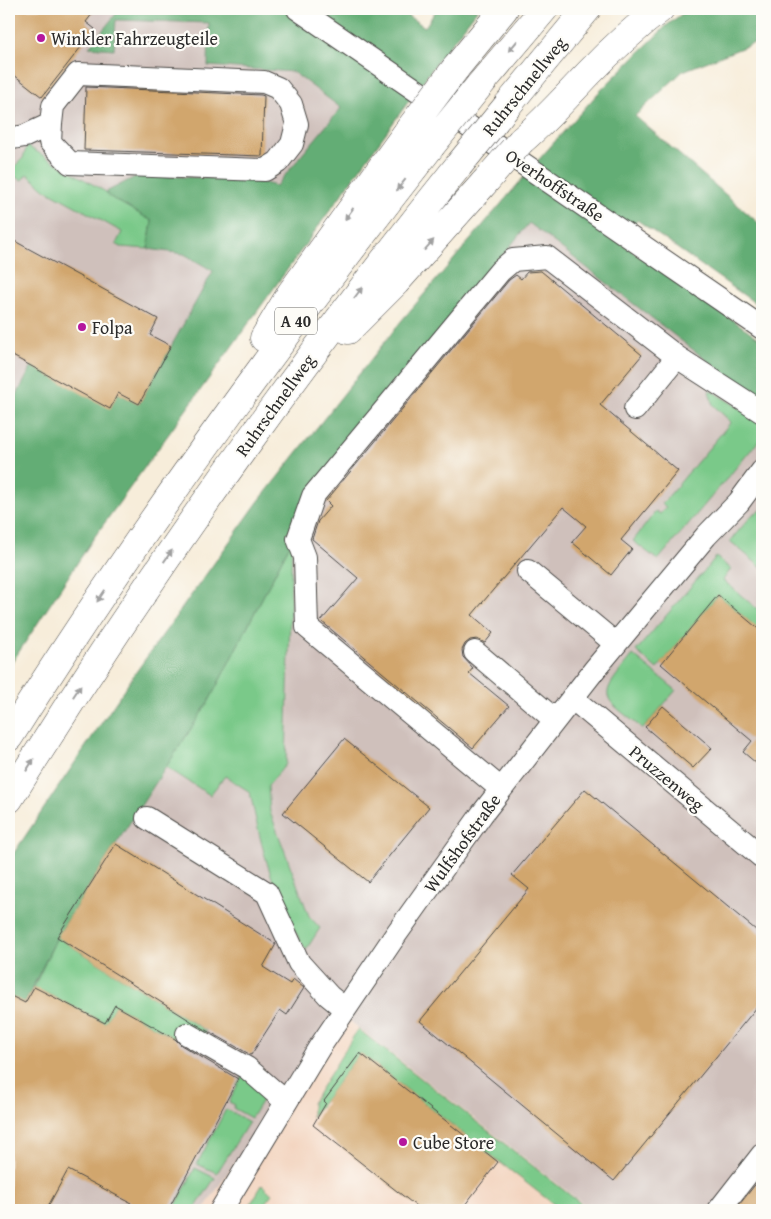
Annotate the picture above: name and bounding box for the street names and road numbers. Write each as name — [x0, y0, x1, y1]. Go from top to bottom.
street label: Ruhrschnellweg — [475, 30, 573, 142]
street label: Overhoffstraße — [500, 142, 610, 228]
road number: A 40 — [275, 308, 317, 334]
street label: Ruhrschnellweg — [228, 348, 322, 462]
street label: Pruzzenweg — [623, 738, 711, 818]
street label: Wulfshofstraße — [417, 788, 507, 898]

